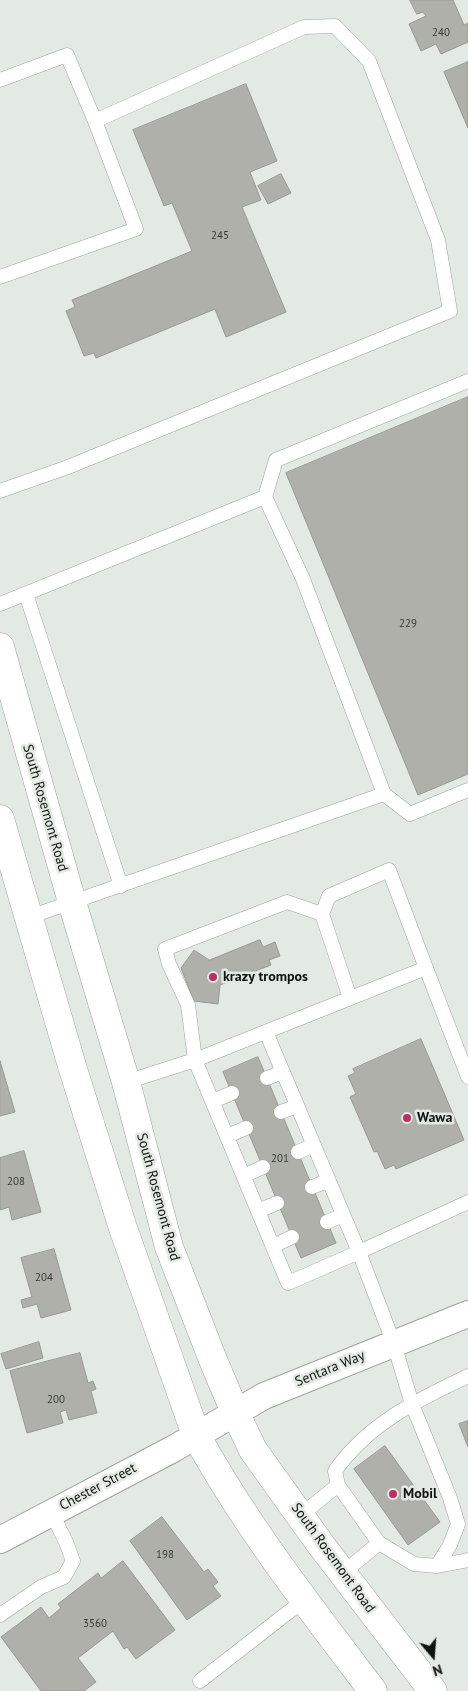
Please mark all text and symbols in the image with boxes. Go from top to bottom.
house number: 240 [432,26,450,40]
house number: 245 [211,229,229,243]
house number: 229 [399,617,417,631]
street label: South Rosemont Road [19,743,71,873]
place label: krazy trompos [223,969,308,985]
marker: krazy trompos [207,971,219,983]
place label: Wawa [417,1110,452,1126]
marker: Wawa [401,1112,413,1124]
street label: South Rosemont Road [133,1131,183,1263]
house number: 201 [271,1152,289,1166]
house number: 208 [7,1175,25,1189]
house number: 204 [35,1271,53,1285]
street label: Sentara Way [293,1347,367,1391]
house number: 200 [47,1393,65,1407]
street label: Chester Street [57,1460,139,1514]
place label: Mobil [403,1486,437,1502]
marker: Mobil [387,1488,399,1500]
street label: South Rosemont Road [288,1500,378,1616]
house number: 198 [156,1548,174,1562]
house number: 3560 [83,1617,107,1631]
north arrow [408,1631,458,1681]
text: N [430,1660,445,1680]

